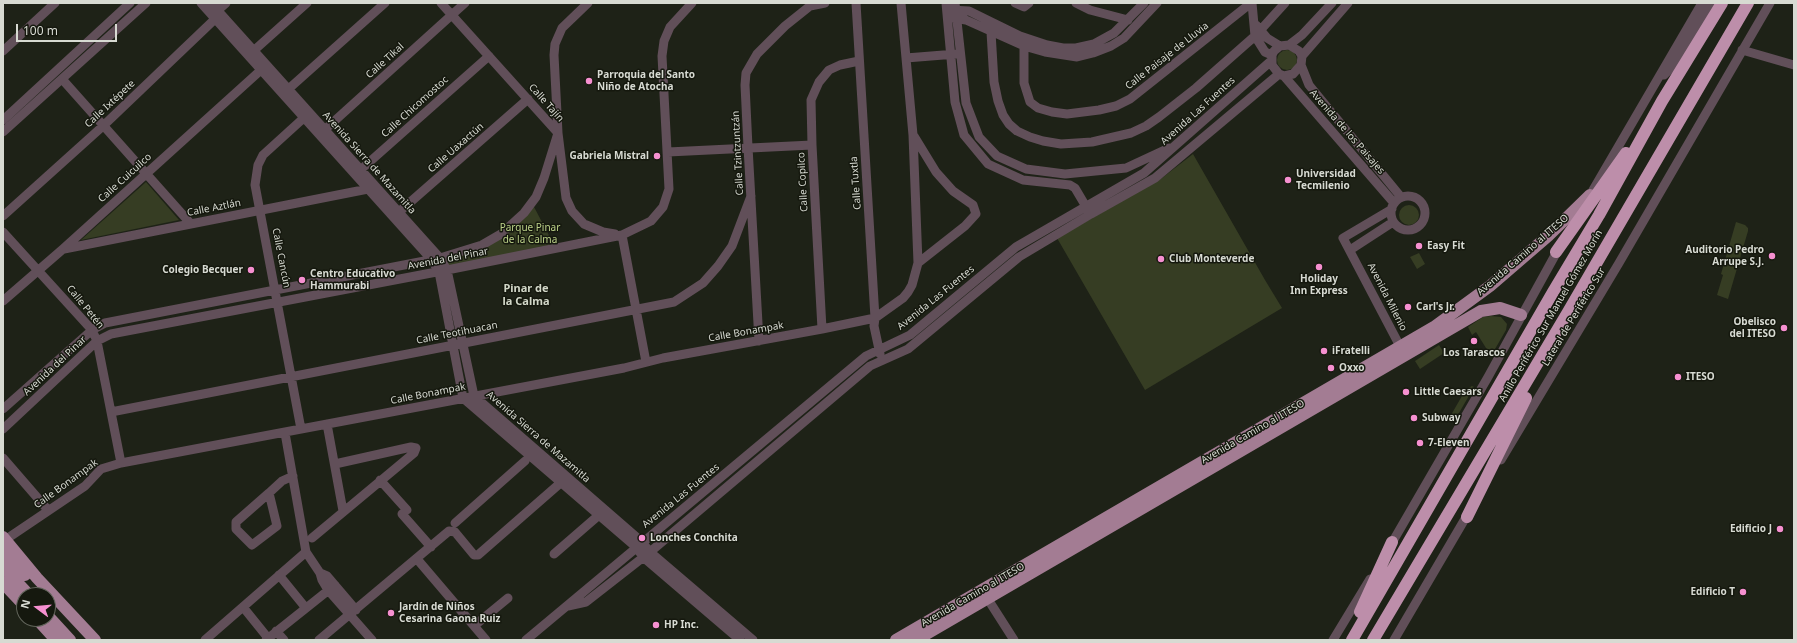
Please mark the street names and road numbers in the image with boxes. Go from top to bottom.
street label: Calle Paisaje de Lluvia [1123,20,1211,92]
street label: Calle Tikal [364,41,406,81]
street label: Calle Chicomostoc [379,74,451,140]
street label: Avenida Las Fuentes [1158,75,1238,147]
street label: Calle Ixtépete [82,78,138,130]
street label: Calle Tajín [526,82,566,124]
street label: Avenida de los Paisajes [1307,87,1387,177]
street label: Avenida Sierra de Mazamitla [320,109,418,217]
street label: Calle Tzintzuntzán [730,110,746,196]
street label: Calle Uaxactún [426,121,486,175]
street label: Calle Cuicuilco [96,151,154,205]
street label: Calle Copilco [795,152,811,212]
street label: Calle Tuxtla [848,156,864,210]
street label: Calle Aztlán [186,197,242,219]
street label: Avenida Camino al ITESO [1475,212,1571,298]
street label: Calle Cancún [269,227,293,289]
street label: Anillo Periférico Sur Manuel Gómez Morín [1497,228,1605,404]
street label: Avenida del Pinar [407,245,489,273]
street label: Avenida Milenio [1365,261,1409,333]
street label: Avenida Las Fuentes [895,263,977,333]
street label: Lateral de Periférico Sur [1540,266,1608,368]
street label: Calle Petén [64,283,106,331]
street label: Calle Teotihuacan [415,319,499,347]
street label: Calle Bonampak [707,319,785,345]
street label: Avenida del Pinar [21,334,89,398]
street label: Calle Bonampak [389,381,467,407]
street label: Avenida Sierra de Mazamitla [484,389,592,485]
street label: Avenida Camino al ITESO [1199,397,1307,467]
street label: Calle Bonampak [32,457,100,511]
street label: Avenida Las Fuentes [640,461,722,531]
street label: Avenida Camino al ITESO [919,560,1027,630]

